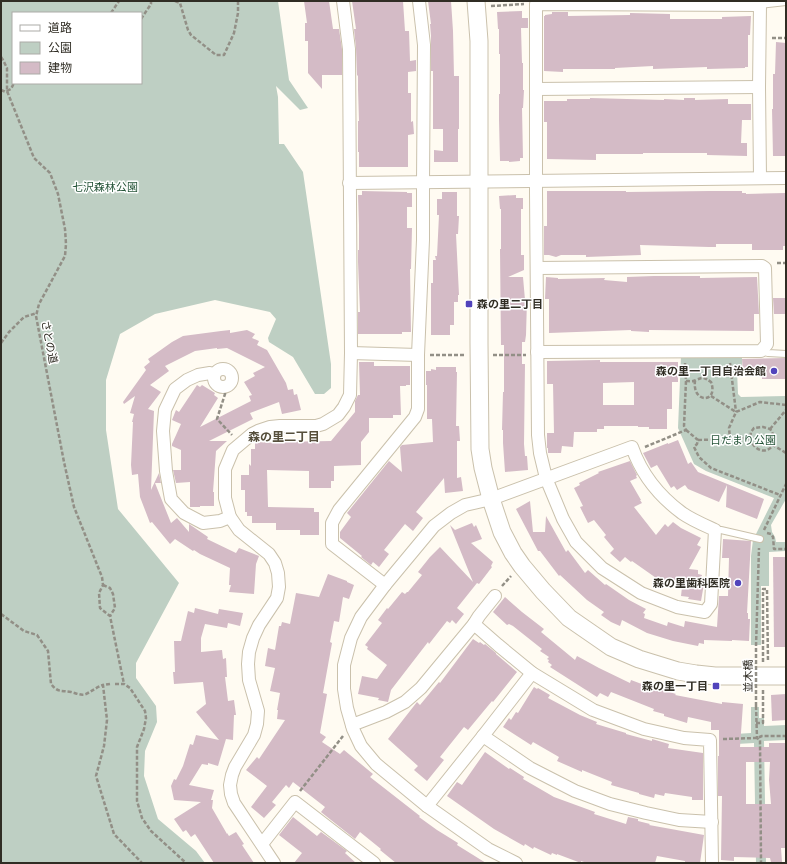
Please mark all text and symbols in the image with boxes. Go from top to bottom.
legend [12,12,142,84]
text: 道路 [48,21,72,35]
text: 公園 [48,41,72,55]
text: 建物 [48,61,72,75]
park label: 七沢森林公園 [72,181,138,194]
place label: 森の里二丁目 [477,298,543,311]
marker: 森の里二丁目 [464,299,474,309]
street label: さとの道 [38,319,60,365]
place label: 森の里一丁目自治会館 [656,365,766,378]
marker: 森の里一丁目自治会館 [769,366,779,376]
district label: 森の里二丁目 [248,430,320,444]
park label: 日だまり公園 [710,434,776,447]
place label: 森の里歯科医院 [653,577,730,590]
marker: 森の里歯科医院 [733,578,743,588]
street label: 並木橋 [742,660,755,693]
place label: 森の里一丁目 [642,680,708,693]
marker: 森の里一丁目 [711,681,721,691]

